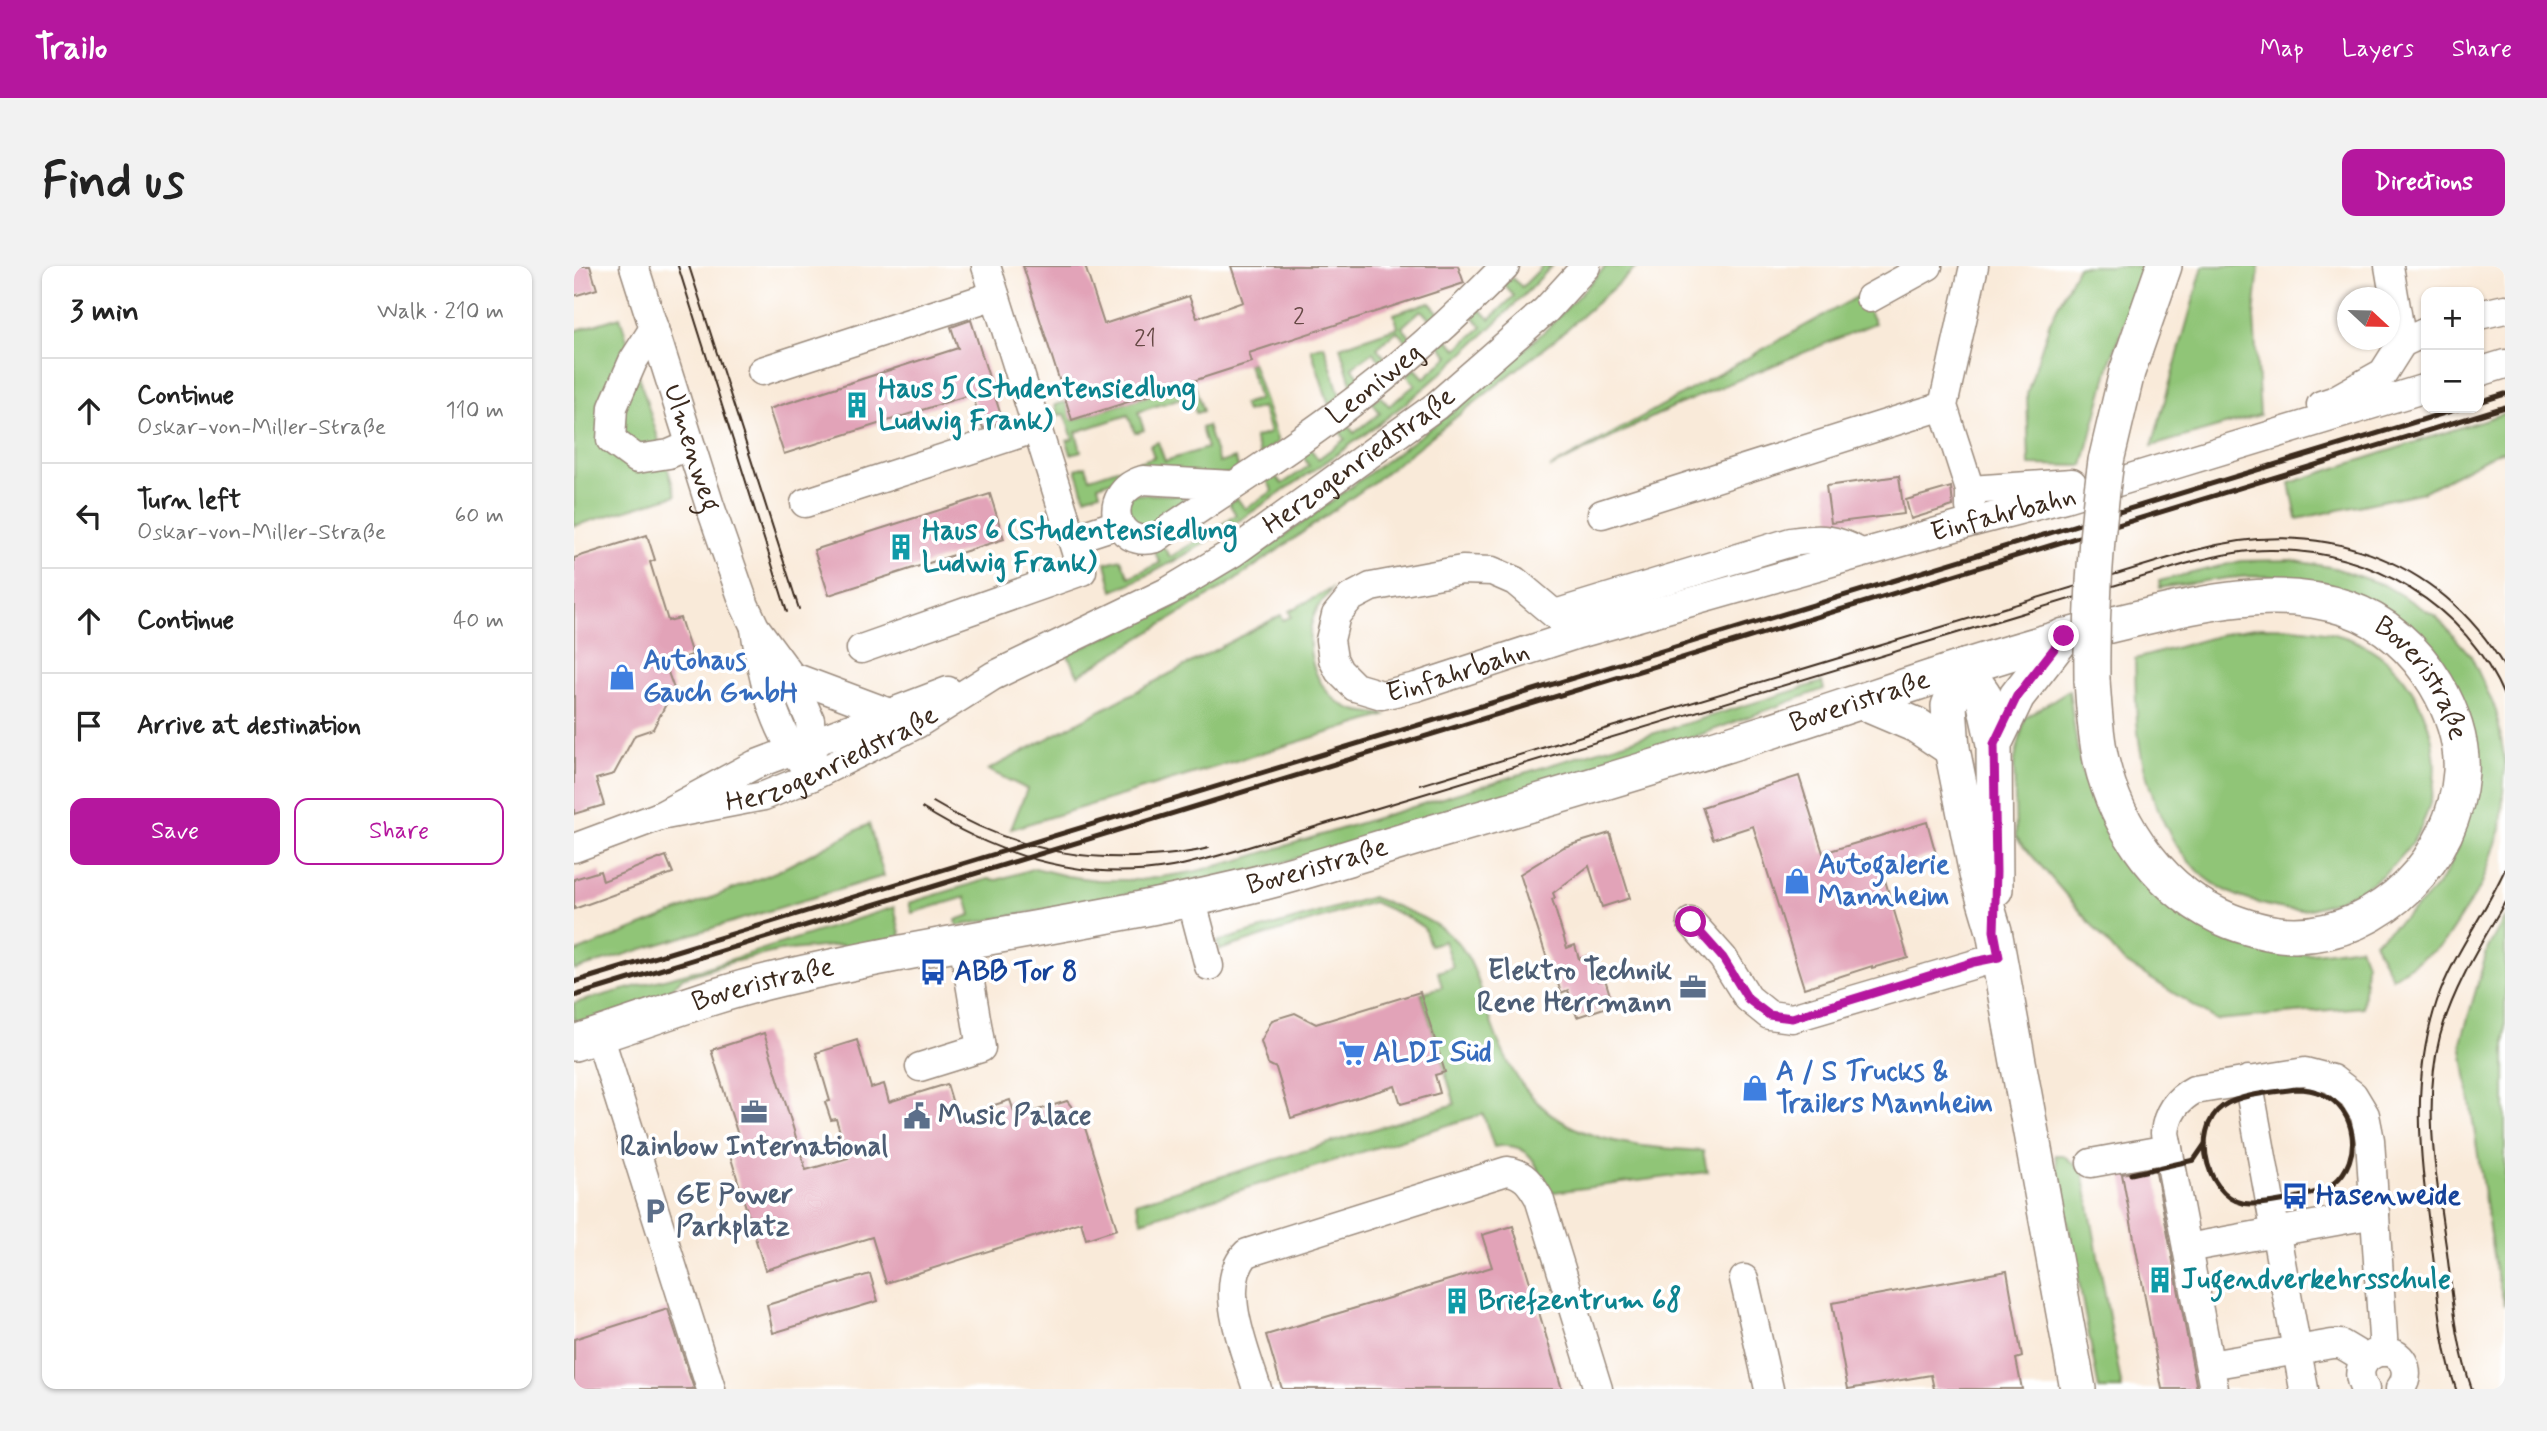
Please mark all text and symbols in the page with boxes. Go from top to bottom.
text: Trailo [35,27,107,71]
text: Map [2260,34,2304,65]
text: Layers [2342,34,2414,65]
text: Share [2452,34,2512,65]
button: Directions [2342,149,2505,216]
text: Find us [42,150,185,215]
north arrow [2337,287,2400,350]
map controls [2421,287,2484,413]
button: + [2421,287,2484,350]
text: 3 min [70,292,139,331]
text: Walk · 210 m [377,297,504,327]
house number: 2 [1293,302,1305,333]
house number: 21 [1134,324,1156,355]
street label: Leoniweg [1319,335,1431,434]
button: − [2421,350,2484,413]
place label: Haus 5 (Studentensiedlung Ludwig Frank) [878,371,1196,441]
text: Continue [137,379,234,413]
street label: Herzogenriedstraße [1256,379,1463,544]
street label: Ulmenweg [654,380,729,518]
building icon: Haus 5 (Studentensiedlung Ludwig Frank) [842,390,872,420]
icon: ahead [70,392,108,430]
text: 110 m [445,396,504,426]
text: Oskar-von-Miller-Straße [137,413,386,443]
street label: Einfahrbahn [1927,477,2080,551]
text: Turn left [137,484,241,518]
icon: left [70,497,108,535]
text: 60 m [455,501,504,531]
place label: Haus 6 (Studentensiedlung Ludwig Frank) [922,513,1237,583]
text: Oskar-von-Miller-Straße [137,518,386,548]
building icon: Haus 6 (Studentensiedlung Ludwig Frank) [886,532,916,562]
icon: ahead [70,602,108,640]
text: Continue [137,604,234,638]
text: 40 m [453,606,504,636]
street label: Boveristraße [2367,607,2476,744]
route end [2048,620,2079,651]
street label: Einfahrbahn [1383,633,1534,712]
place label: Autohaus Gauch GmbH [643,643,798,712]
street label: Boveristraße [1785,661,1935,742]
shop icon: Autohaus Gauch GmbH [607,662,637,692]
street label: Herzogenriedstraße [723,697,945,821]
icon: arrive [70,707,108,745]
text: Arrive at destination [137,709,361,743]
button: Save [70,798,280,865]
button: Share [294,798,504,865]
street label: Boveristraße [1243,828,1392,904]
place label: Autogalerie Mannheim [1818,847,1950,916]
shop icon: Autogalerie Mannheim [1782,866,1812,896]
route start [1675,906,1706,937]
street label: Boveristraße [687,949,837,1021]
place label: Elektro Technik Rene Herrmann [1477,953,1672,1022]
place label: ABB Tor 8 [954,954,1077,991]
bus stop icon: ABB Tor 8 [918,957,948,987]
office icon: Elektro Technik Rene Herrmann [1678,972,1708,1002]
place label: ALDI Süd [1373,1035,1492,1072]
supermarket icon: ALDI Süd [1337,1038,1367,1068]
place label: A / S Trucks & Trailers Mannheim [1776,1054,1993,1123]
shop icon: A / S Trucks & Trailers Mannheim [1740,1073,1770,1103]
office icon: Rainbow International [739,1097,769,1127]
place label: Music Palace [938,1098,1092,1135]
public building icon: Music Palace [902,1101,932,1131]
place label: Rainbow International [620,1129,888,1166]
place label: GE Power Parkplatz [676,1177,793,1246]
place label: Hasenweide [2316,1178,2461,1215]
bus stop icon: Hasenweide [2280,1181,2310,1211]
parking icon: GE Power Parkplatz [640,1196,670,1226]
place label: Jugendverkehrsschule [2181,1262,2451,1302]
building icon: Jugendverkehrsschule [2145,1265,2175,1295]
place label: Briefzentrum 68 [1478,1283,1681,1320]
building icon: Briefzentrum 68 [1442,1286,1472,1316]

